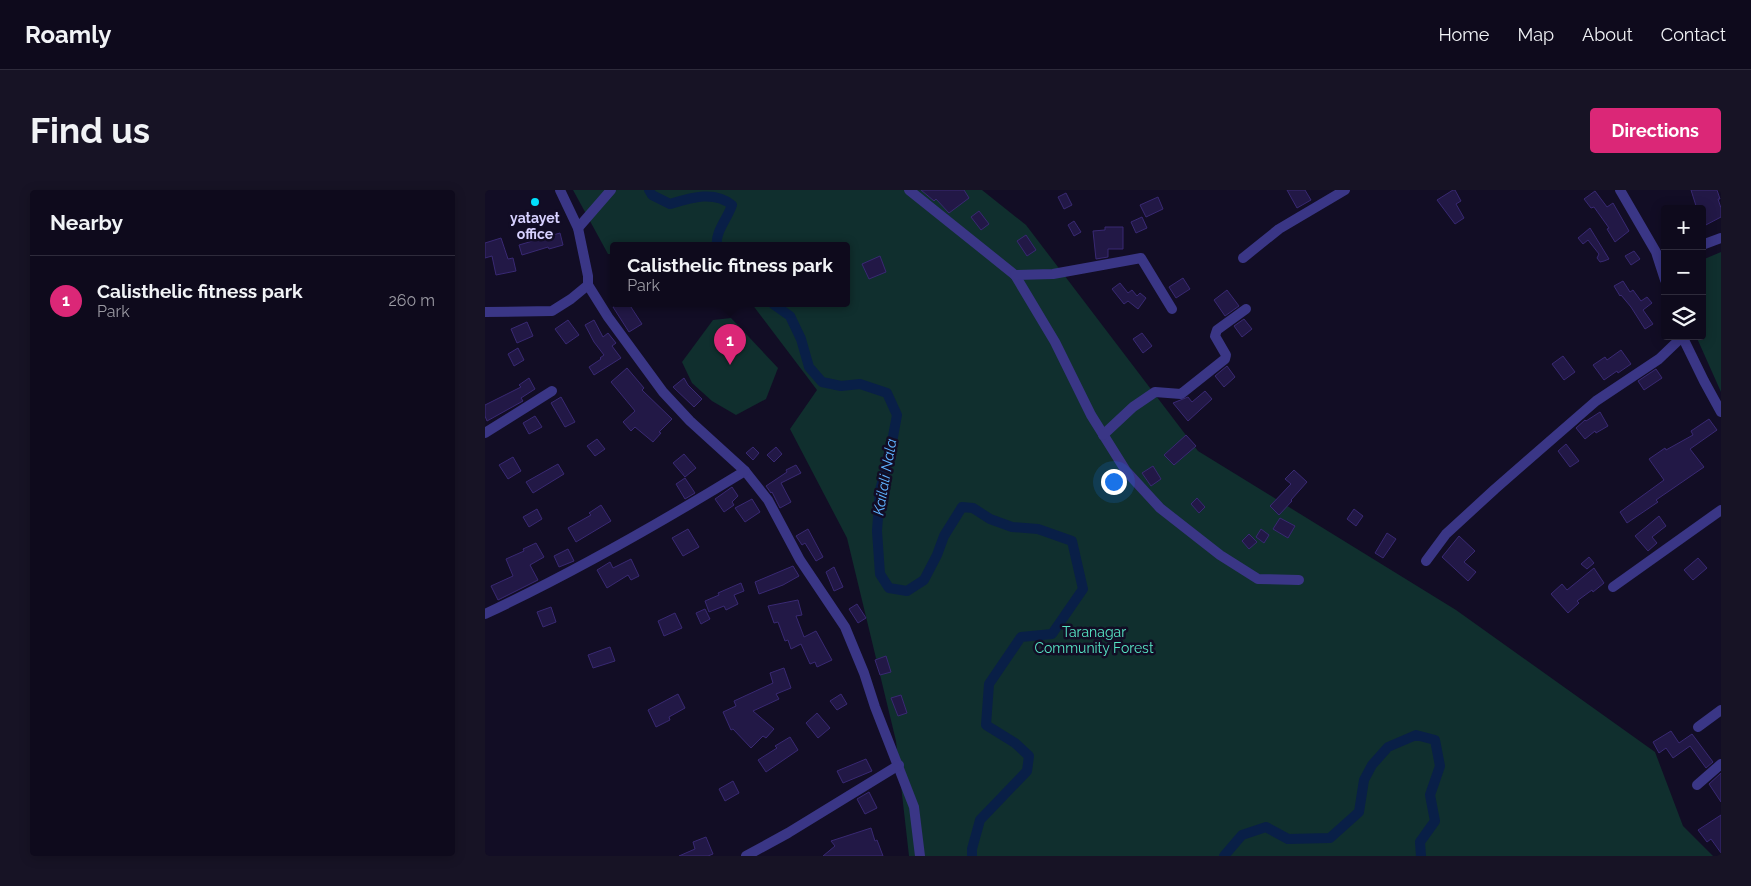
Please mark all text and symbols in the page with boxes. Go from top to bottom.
text: Roamly [25,20,111,49]
text: Home [1438,24,1489,45]
text: Map [1517,24,1554,45]
text: About [1582,24,1633,45]
text: Contact [1661,24,1726,45]
button: Directions [1590,108,1721,153]
text: Find us [30,110,150,151]
marker: yatayet office [529,196,541,208]
map controls [1661,205,1706,340]
button: + [1661,205,1706,250]
text: Nearby [50,210,123,235]
place label: yatayet office [510,210,560,242]
popup [610,242,850,307]
button: − [1661,250,1706,295]
text: Calisthelic fitness park [627,254,833,276]
text: Park [627,276,660,295]
text: Calisthelic fitness park [97,280,303,302]
text: 1 [62,291,70,310]
text: 260 m [388,291,435,310]
button: layers [1661,295,1706,340]
text: Park [97,302,130,321]
pin: 1 [714,324,746,365]
water label: Kailali Nala [869,437,901,517]
your location [1101,469,1127,495]
park label: Taranagar Community Forest [1034,624,1154,656]

